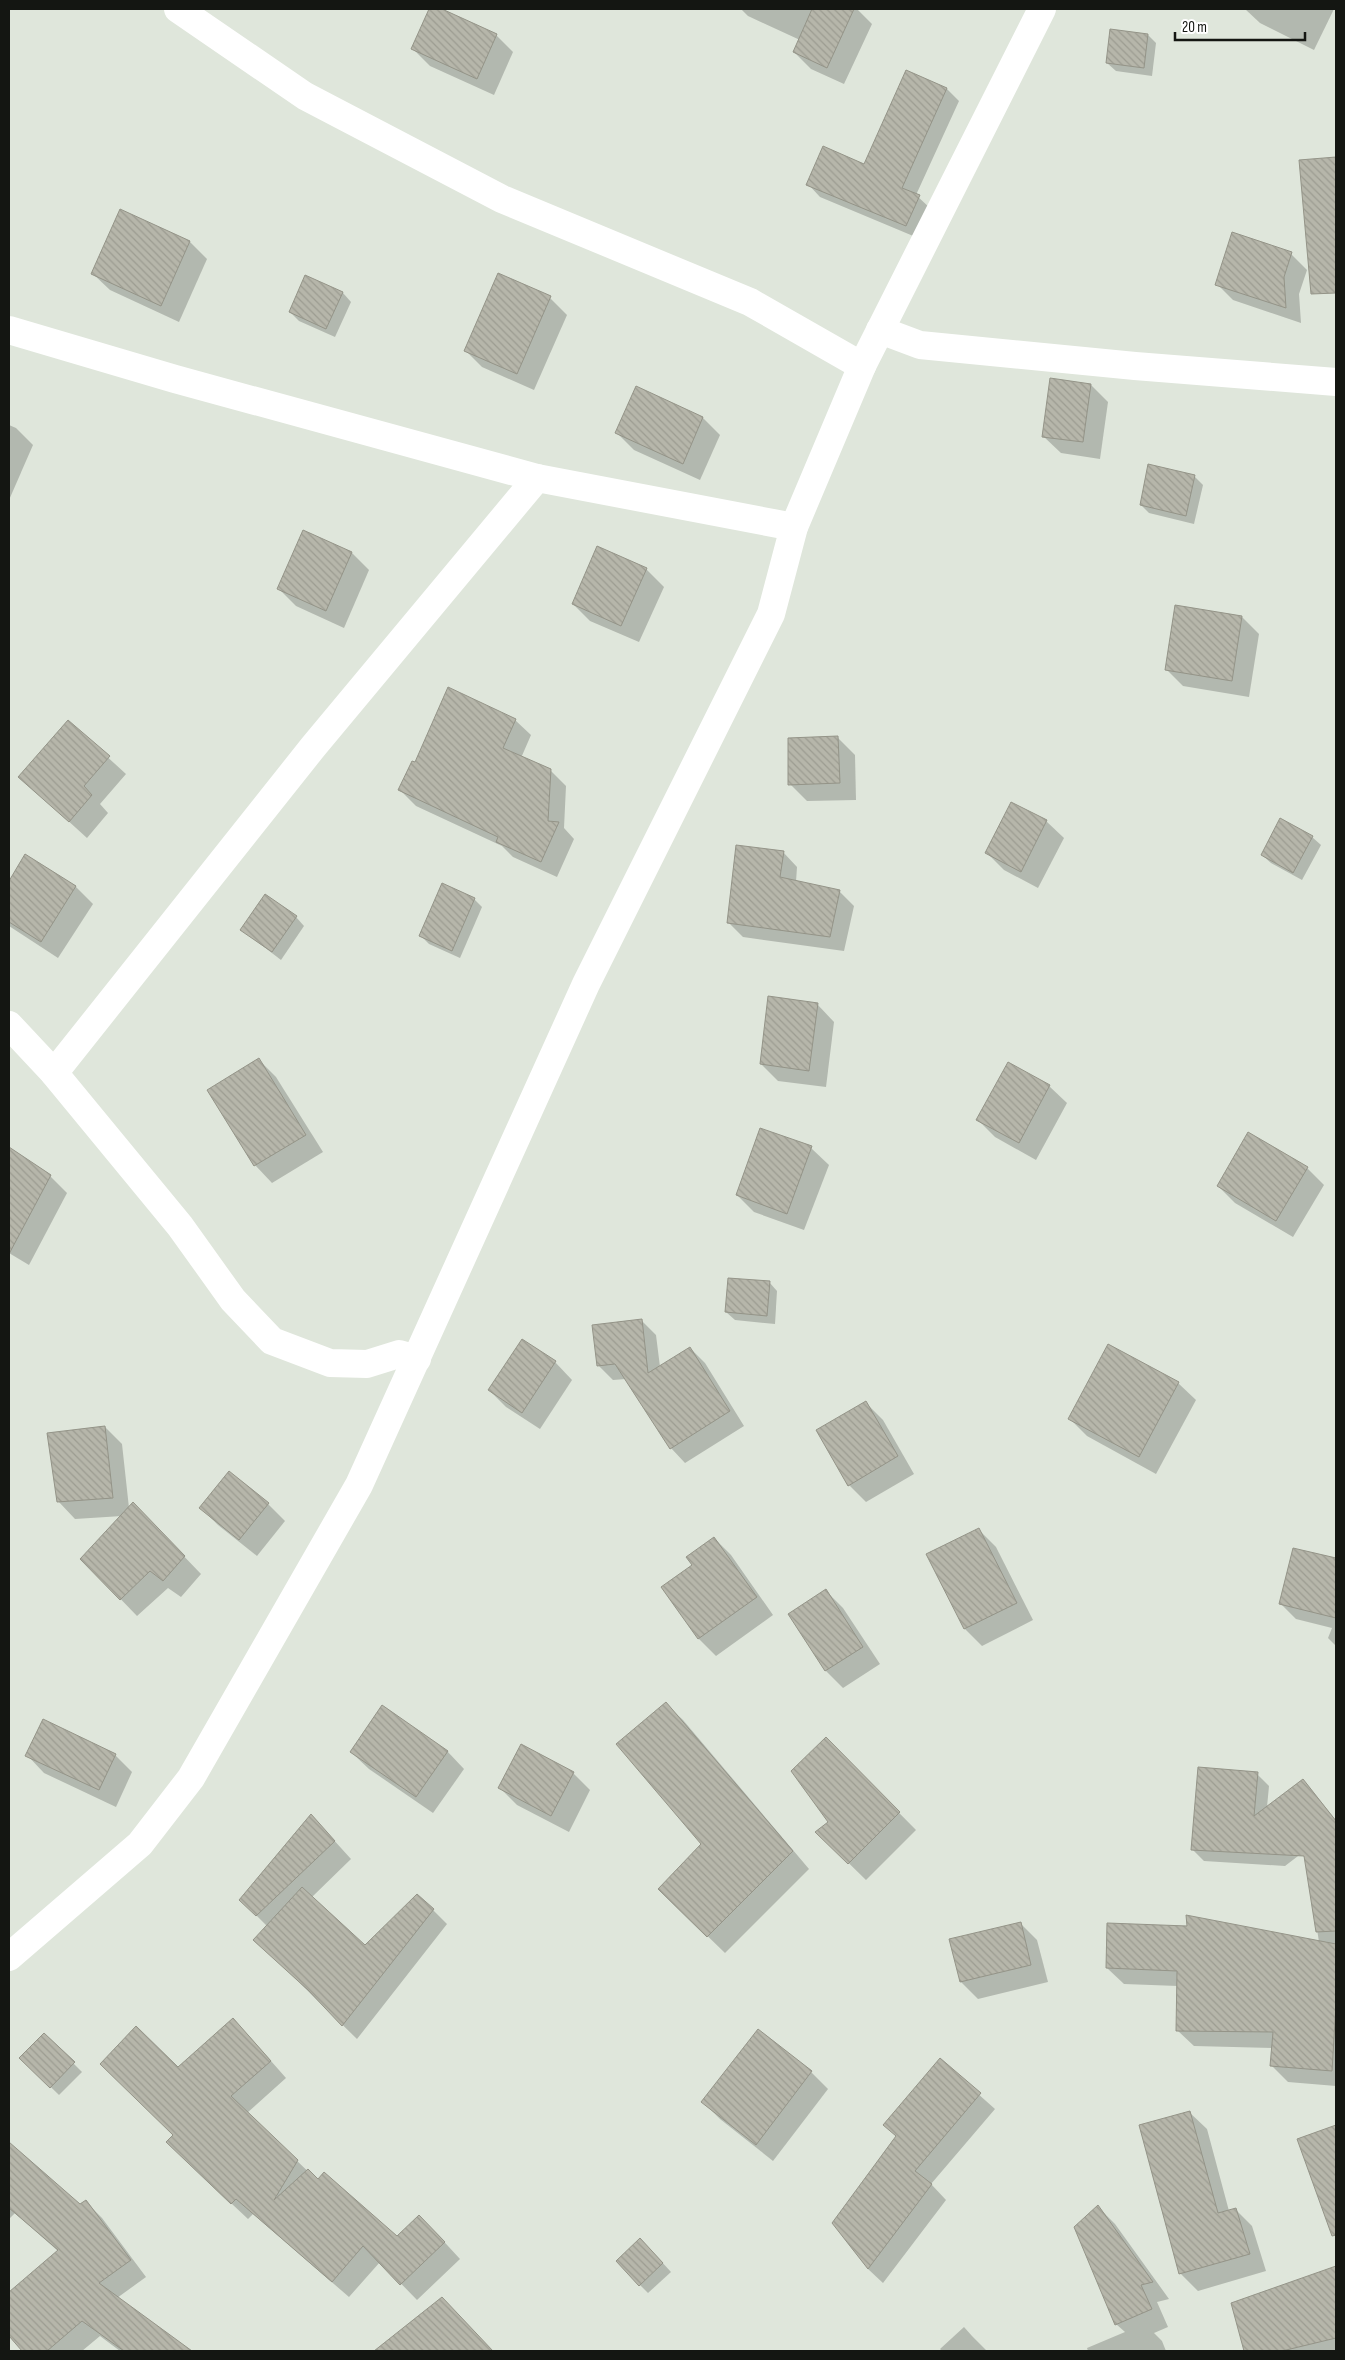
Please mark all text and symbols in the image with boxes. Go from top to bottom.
scale bar [1175,10,1305,42]
text: 20 m [1182,18,1207,37]

